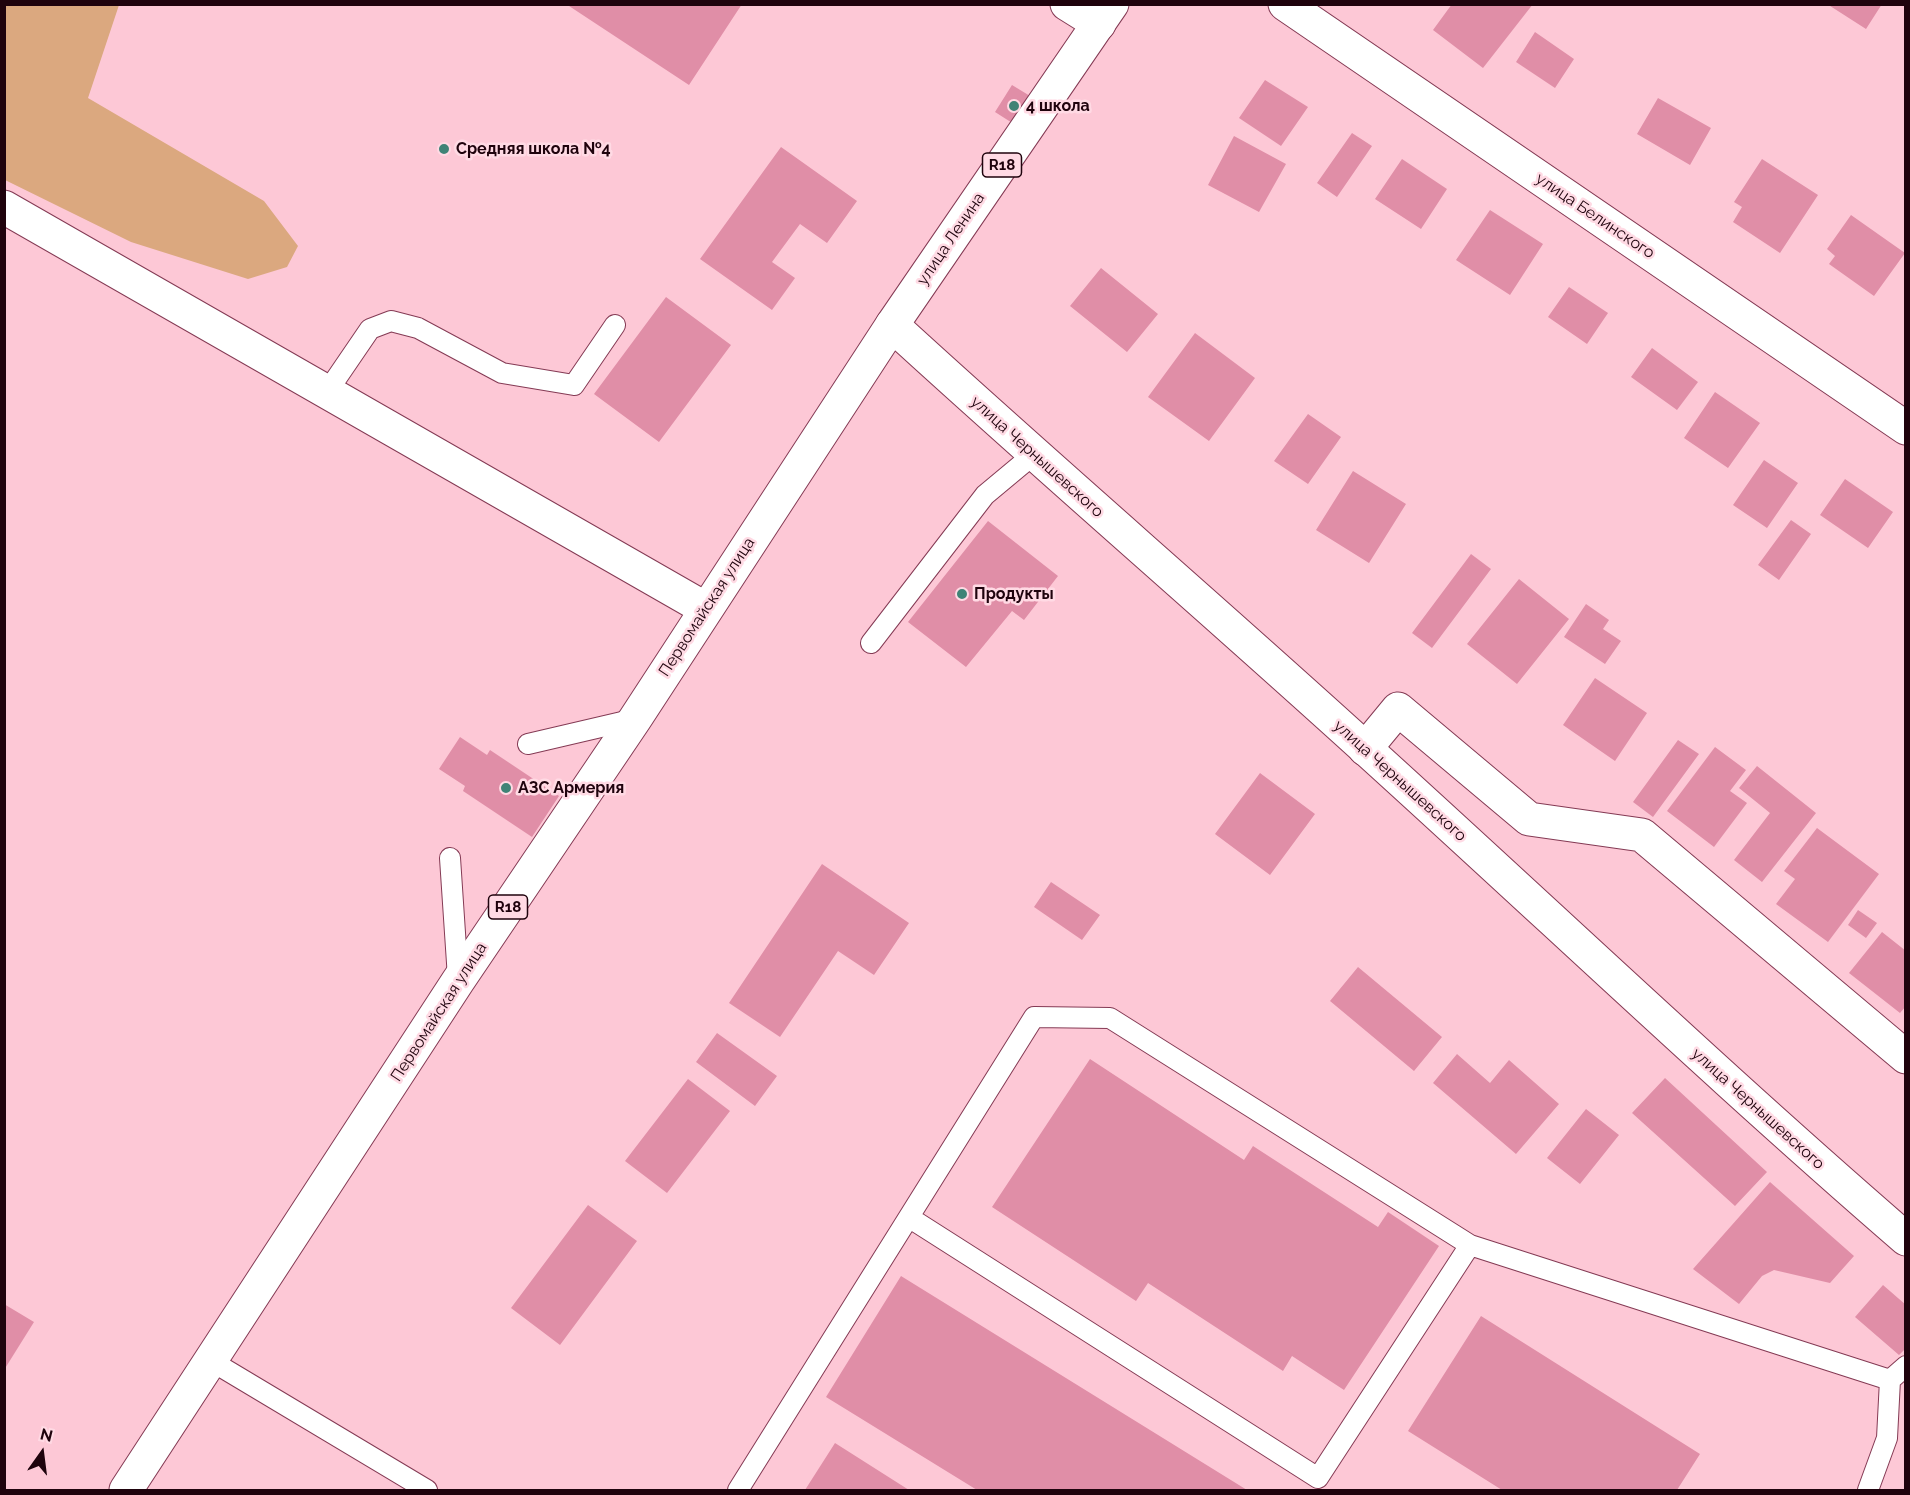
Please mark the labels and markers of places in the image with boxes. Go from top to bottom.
place label: 4 школа [1026,96,1090,116]
marker: 4 школа [1007,99,1021,113]
place label: Средняя школа №4 [456,139,611,159]
marker: Средняя школа №4 [437,142,451,156]
place label: Продукты [974,584,1054,604]
marker: Продукты [955,587,969,601]
place label: АЗС Армерия [518,778,624,798]
marker: АЗС Армерия [499,781,513,795]

